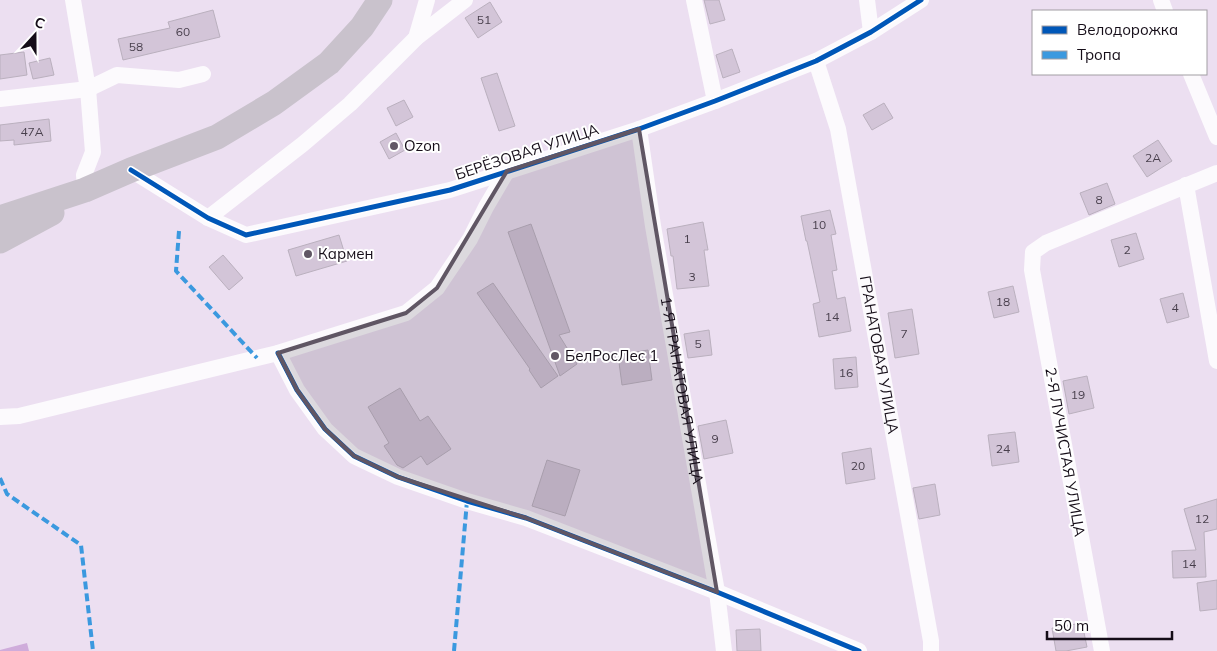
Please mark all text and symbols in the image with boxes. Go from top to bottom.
north arrow [10,10,60,60]
legend [1032,10,1207,75]
house number: 51 [477,12,491,27]
text: С [32,13,47,33]
text: Велодорожка [1077,20,1178,39]
house number: 60 [176,24,190,39]
house number: 58 [129,39,143,54]
text: Тропа [1077,45,1121,64]
street label: БЕРЁЗОВАЯ УЛИЦА [453,119,601,184]
house number: 47А [20,124,44,139]
place label: Ozon [404,136,441,155]
marker: Ozon [388,140,400,152]
house number: 2А [1145,150,1161,165]
house number: 8 [1095,192,1103,207]
house number: 10 [812,217,826,232]
house number: 1 [683,231,691,246]
house number: 2 [1123,242,1131,257]
place label: Кармен [318,244,374,263]
marker: Кармен [302,248,314,260]
house number: 3 [688,269,696,284]
street label: ГРАНАТОВАЯ УЛИЦА [856,274,903,435]
house number: 18 [996,294,1010,309]
street label: 1-Я ГРАНАТОВАЯ УЛИЦА [657,295,708,486]
house number: 4 [1171,300,1179,315]
house number: 14 [825,309,839,324]
house number: 7 [900,326,908,341]
house number: 5 [694,336,702,351]
place label: БелРосЛес 1 [565,346,658,365]
marker: БелРосЛес 1 [549,350,561,362]
house number: 16 [839,365,853,380]
street label: 2-Я ЛУЧИСТАЯ УЛИЦА [1041,366,1090,538]
house number: 19 [1071,387,1085,402]
house number: 9 [711,431,719,446]
house number: 24 [996,441,1010,456]
house number: 20 [851,458,865,473]
house number: 12 [1195,511,1209,526]
house number: 14 [1182,556,1196,571]
scale bar [1047,608,1172,640]
text: 50 m [1054,616,1089,635]

